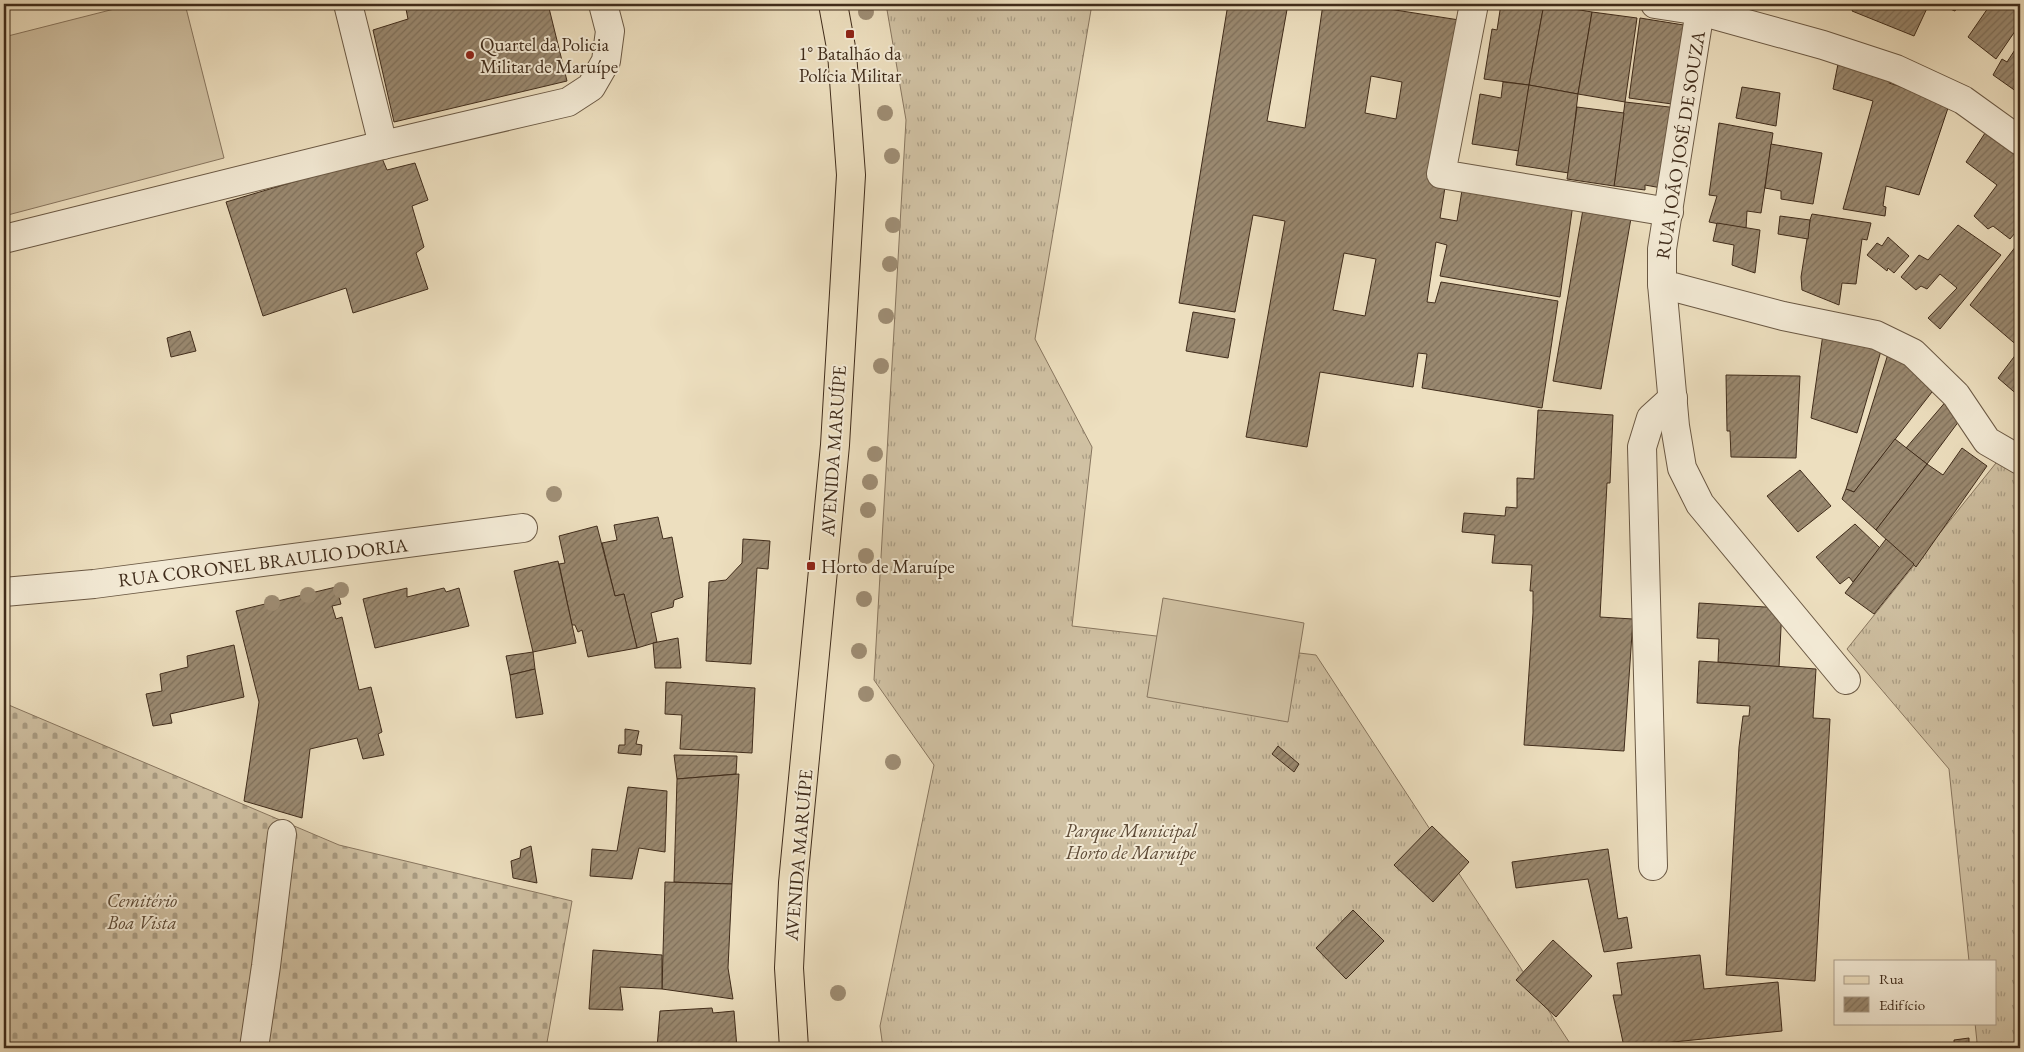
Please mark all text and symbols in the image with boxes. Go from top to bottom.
marker: 1° Batalhão da Polícia Militar [844,28,856,40]
street label: RUA JOÃO JOSÉ DE SOUZA [1650,28,1711,261]
place label: Quartel da Policia Militar de Maruípe [480,32,618,79]
place label: 1° Batalhão da Polícia Militar [798,41,902,88]
marker: Quartel da Policia Militar de Maruípe [464,49,476,61]
street label: AVENIDA MARUÍPE [815,364,852,539]
street label: RUA CORONEL BRAULIO DORIA [117,532,410,593]
place label: Horto de Maruípe [821,554,955,579]
marker: Horto de Maruípe [805,560,817,572]
street label: AVENIDA MARUÍPE [778,768,818,943]
park label: Parque Municipal Horto de Maruípe [1065,818,1198,865]
park label: Cemitério Boa Vista [106,888,177,935]
legend [1834,960,1996,1024]
text: Rua [1879,969,1904,988]
text: Edifício [1879,995,1925,1014]

